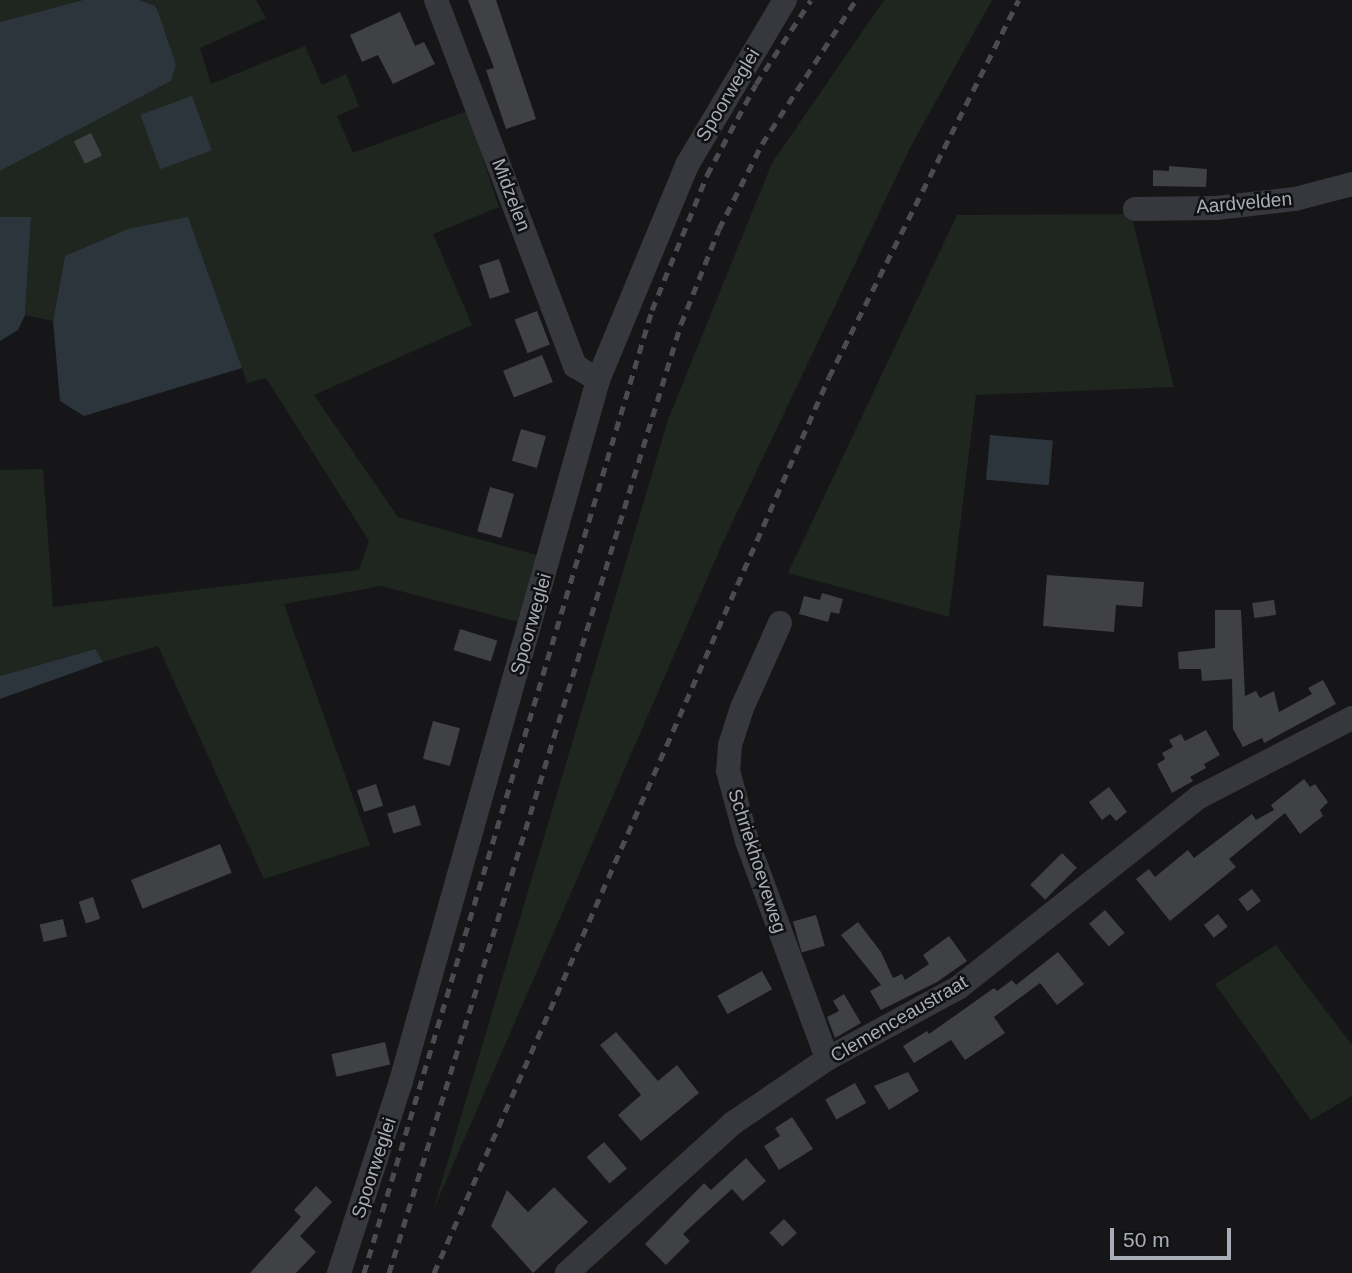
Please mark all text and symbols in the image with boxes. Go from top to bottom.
street label: Spoorweglei [691,44,765,146]
street label: Midzelen [487,155,535,235]
street label: Aardvelden [1195,187,1293,219]
street label: Spoorweglei [506,571,556,677]
street label: Schriekhoeveweg [723,786,791,936]
street label: Clemenceaustraat [827,971,971,1067]
street label: Spoorweglei [347,1115,401,1221]
scale bar [1114,1214,1235,1258]
text: 50 m [1123,1228,1170,1251]

